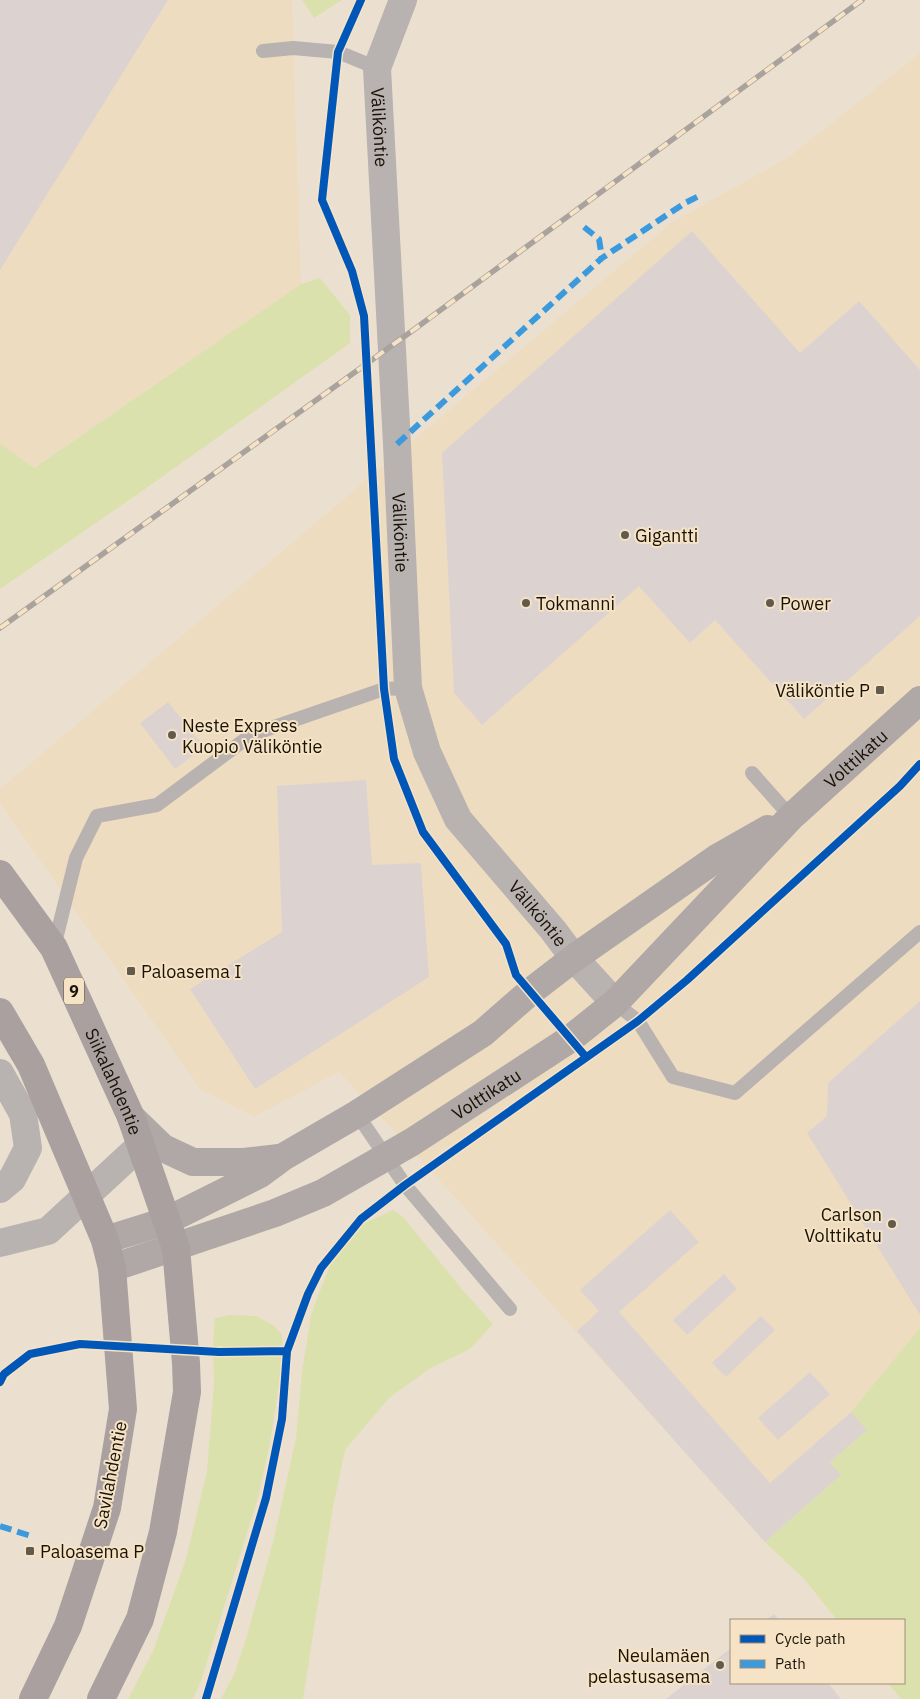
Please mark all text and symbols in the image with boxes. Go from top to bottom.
street label: Väliköntie [367,87,394,168]
street label: Väliköntie [388,492,414,573]
place label: Gigantti [635,524,698,547]
marker: Gigantti [619,529,631,541]
place label: Tokmanni [536,592,615,615]
place label: Power [780,592,831,615]
marker: Tokmanni [520,597,532,609]
marker: Power [764,597,776,609]
place label: Väliköntie P [775,679,870,702]
marker: Väliköntie P [874,684,886,696]
place label: Neste Express Kuopio Väliköntie [182,714,323,758]
street label: Volttikatu [819,724,892,793]
marker: Neste Express Kuopio Väliköntie [166,729,178,741]
street label: Väliköntie [504,875,573,951]
place label: Paloasema I [141,960,241,983]
marker: Paloasema I [125,965,137,977]
road number: 9 [64,978,84,1004]
street label: Siikalahdentie [80,1024,148,1138]
street label: Volttikatu [447,1063,525,1125]
place label: Carlson Volttikatu [804,1203,882,1247]
marker: Carlson Volttikatu [886,1218,898,1230]
street label: Savilahdentie [88,1419,132,1531]
place label: Paloasema P [40,1540,144,1563]
marker: Paloasema P [24,1545,36,1557]
legend [730,1619,905,1684]
text: Cycle path [775,1629,846,1648]
place label: Neulamäen pelastusasema [588,1644,710,1688]
text: Path [775,1654,806,1673]
marker: Neulamäen pelastusasema [714,1659,726,1671]

